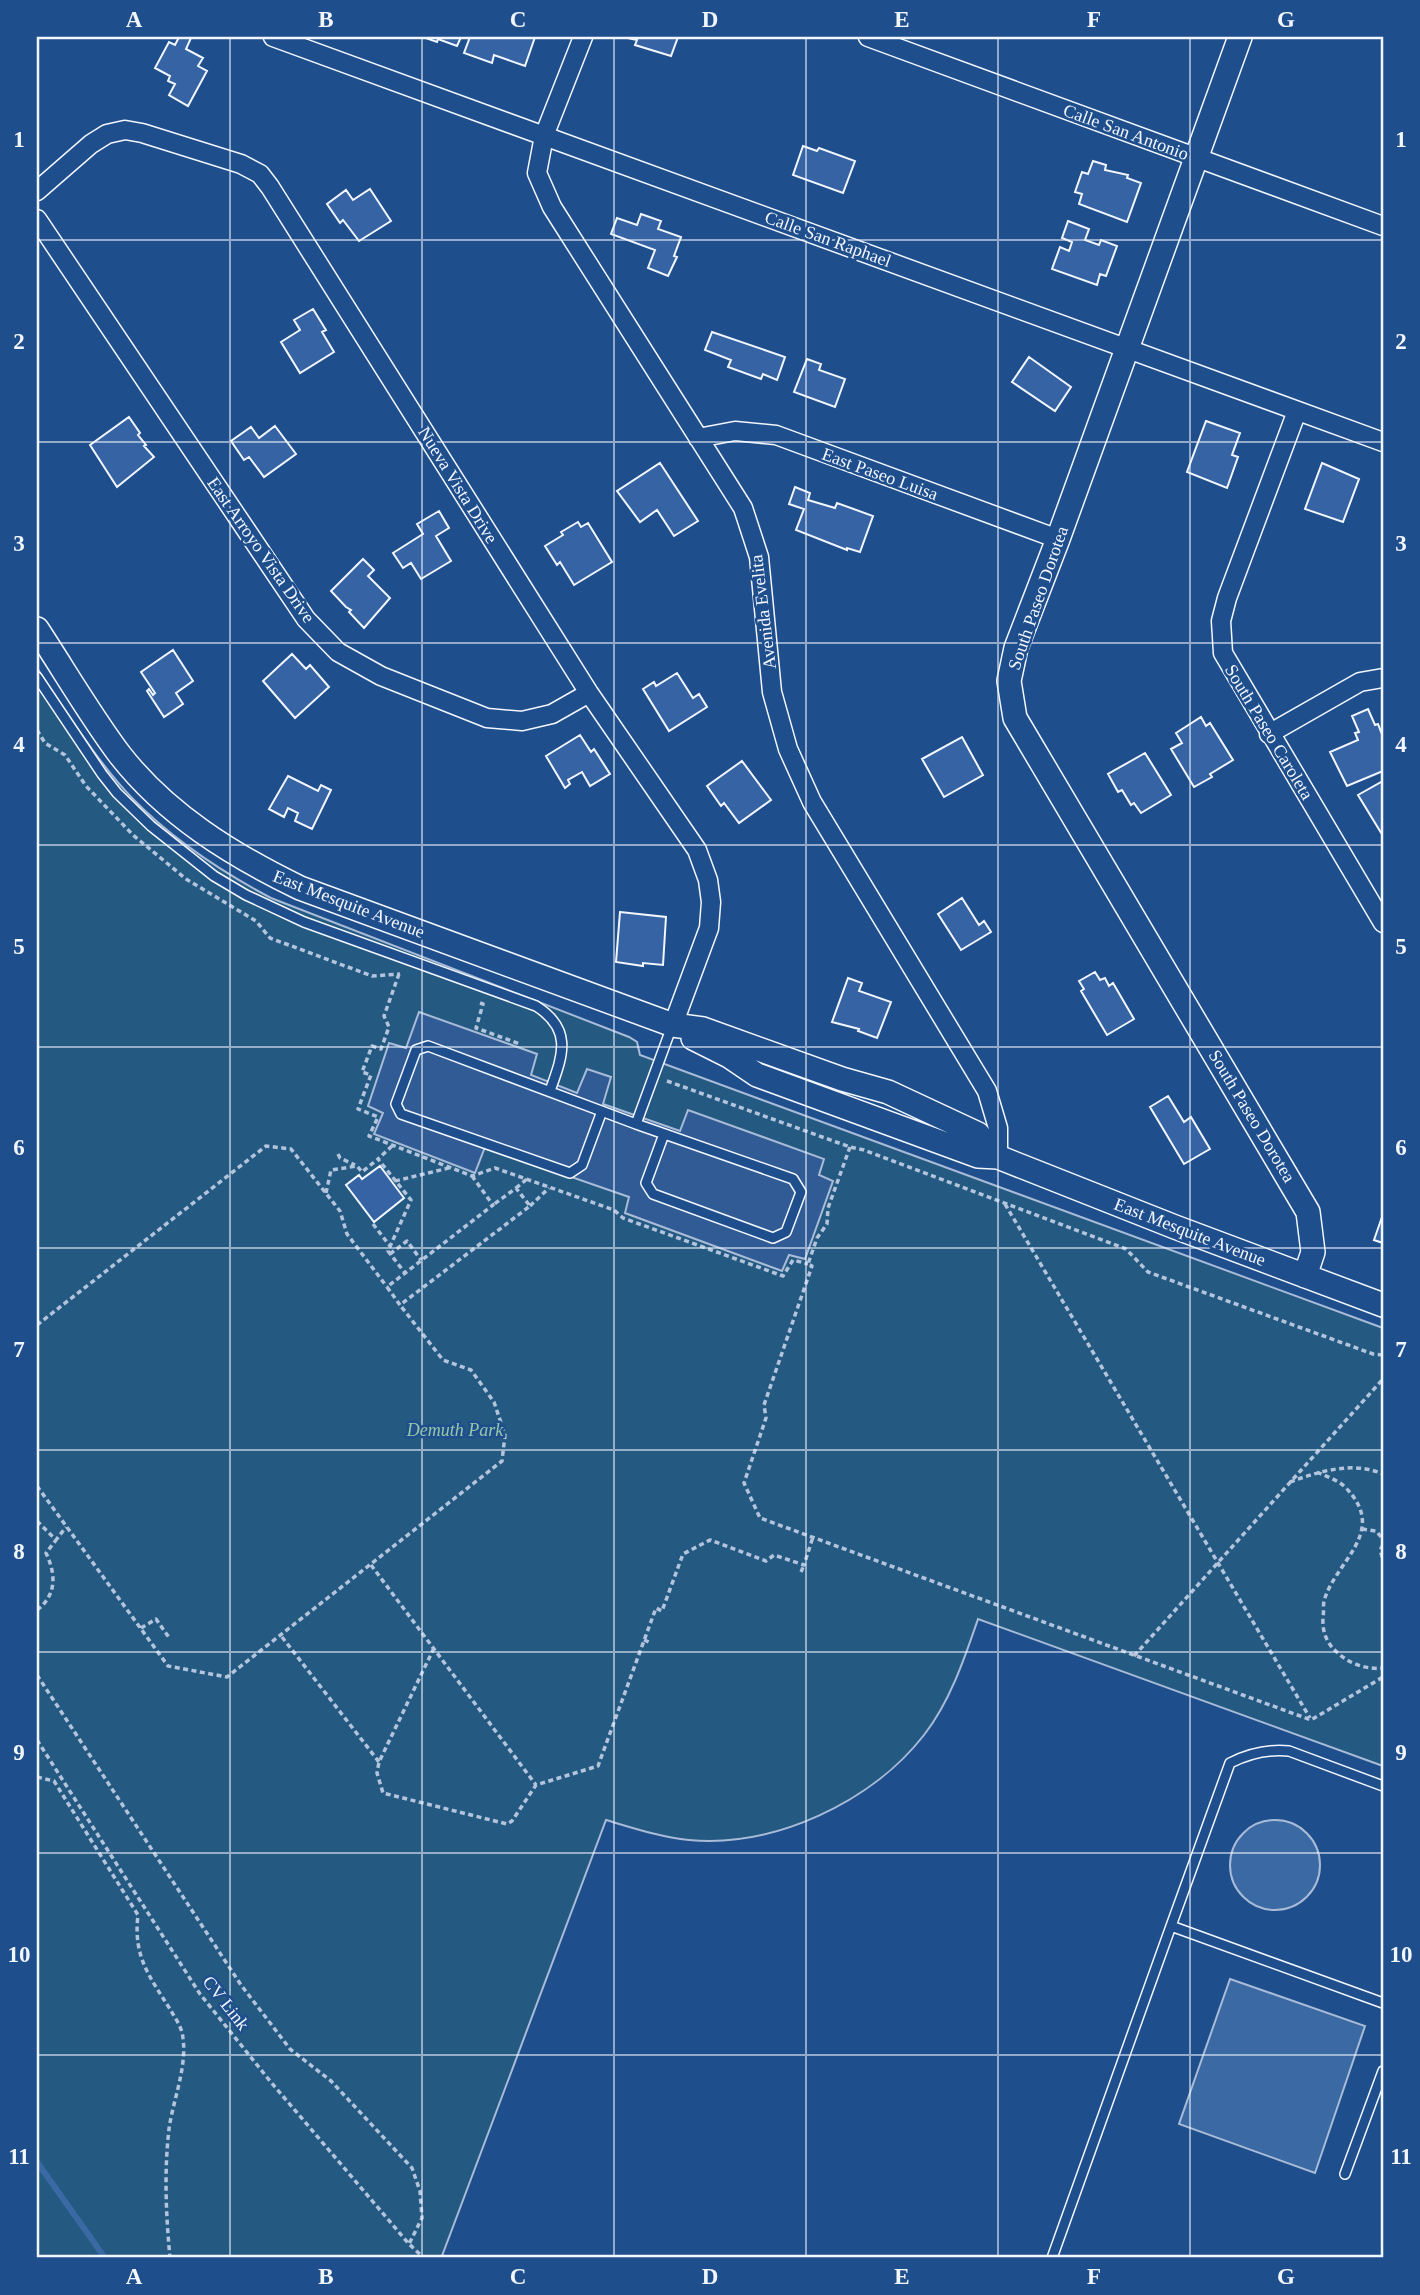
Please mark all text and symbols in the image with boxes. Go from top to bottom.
text: A [126,7,143,32]
text: B [318,7,334,32]
text: C [510,7,526,32]
text: D [702,7,718,32]
text: E [894,7,910,32]
text: F [1087,7,1101,32]
text: G [1277,7,1295,32]
street label: Calle San Antonio [1061,100,1191,164]
text: 1 [13,127,25,152]
text: 1 [1395,127,1407,152]
street label: Calle San Raphael [762,207,894,271]
text: 2 [13,329,25,354]
text: 2 [1395,329,1407,354]
street label: Nueva Vista Drive [414,423,502,547]
street label: East Paseo Luisa [819,444,941,504]
street label: East Arroyo Vista Drive [203,473,319,627]
street label: South Paseo Dorotea [1004,523,1072,673]
text: 3 [13,531,25,556]
text: 3 [1395,531,1407,556]
street label: Avenida Evelita [746,554,780,670]
street label: South Paseo Caroleta [1221,661,1317,803]
text: 4 [13,732,25,757]
text: 4 [1395,732,1407,757]
street label: East Mesquite Avenue [270,866,428,942]
text: 5 [13,934,25,959]
text: 5 [1395,934,1407,959]
street label: South Paseo Dorotea [1205,1046,1299,1186]
text: 6 [13,1135,25,1160]
text: 6 [1395,1135,1407,1160]
street label: East Mesquite Avenue [1111,1194,1269,1270]
text: 7 [13,1337,25,1362]
text: 7 [1395,1337,1407,1362]
park label: Demuth Park [406,1420,504,1440]
text: 8 [13,1539,25,1564]
text: 8 [1395,1539,1407,1564]
text: 9 [13,1740,25,1765]
text: 9 [1395,1740,1407,1765]
text: 10 [8,1942,31,1967]
text: 10 [1390,1942,1413,1967]
street label: CV Link [199,1972,253,2034]
text: 11 [8,2144,30,2169]
text: 11 [1390,2144,1412,2169]
text: A [126,2264,143,2289]
text: B [318,2264,334,2289]
text: C [510,2264,526,2289]
text: D [702,2264,718,2289]
text: E [894,2264,910,2289]
text: F [1087,2264,1101,2289]
text: G [1277,2264,1295,2289]

